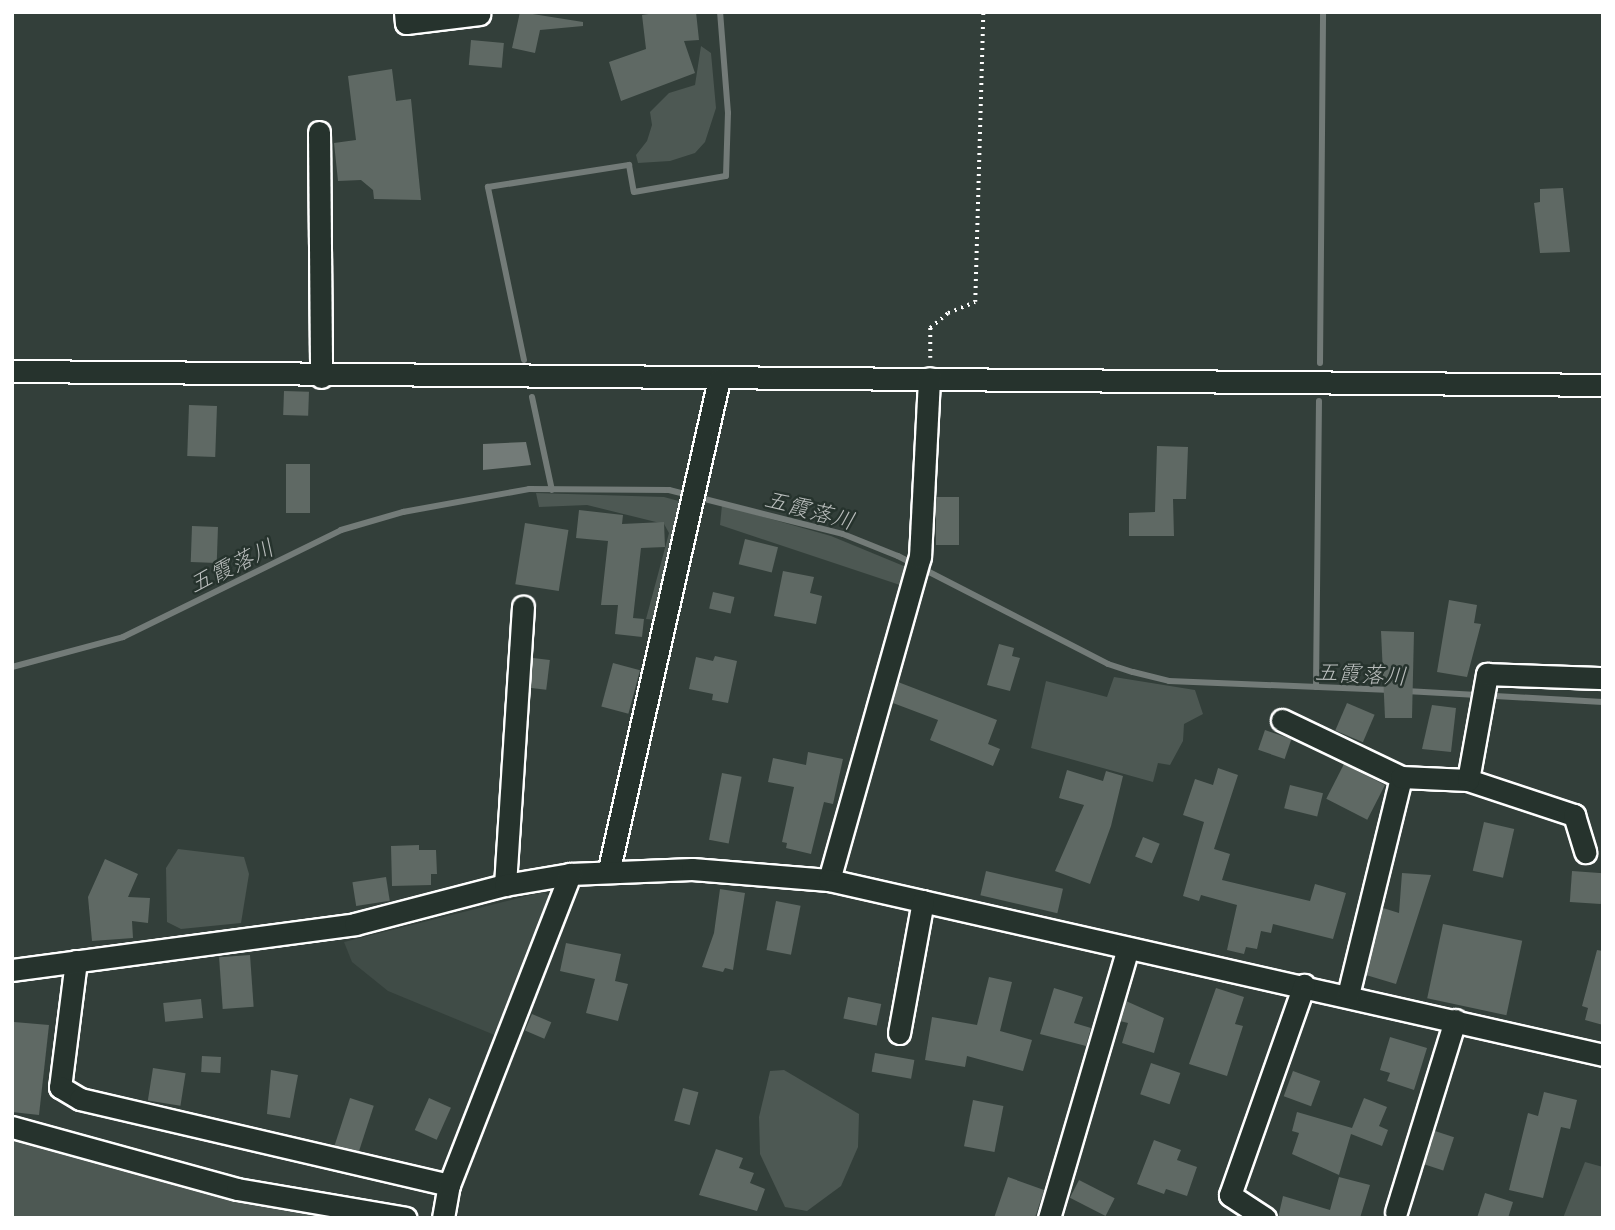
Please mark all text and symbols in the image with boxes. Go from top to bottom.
water label: 五霞落川 [762,484,858,534]
water label: 五霞落川 [184,532,278,598]
water label: 五霞落川 [1314,657,1408,689]

